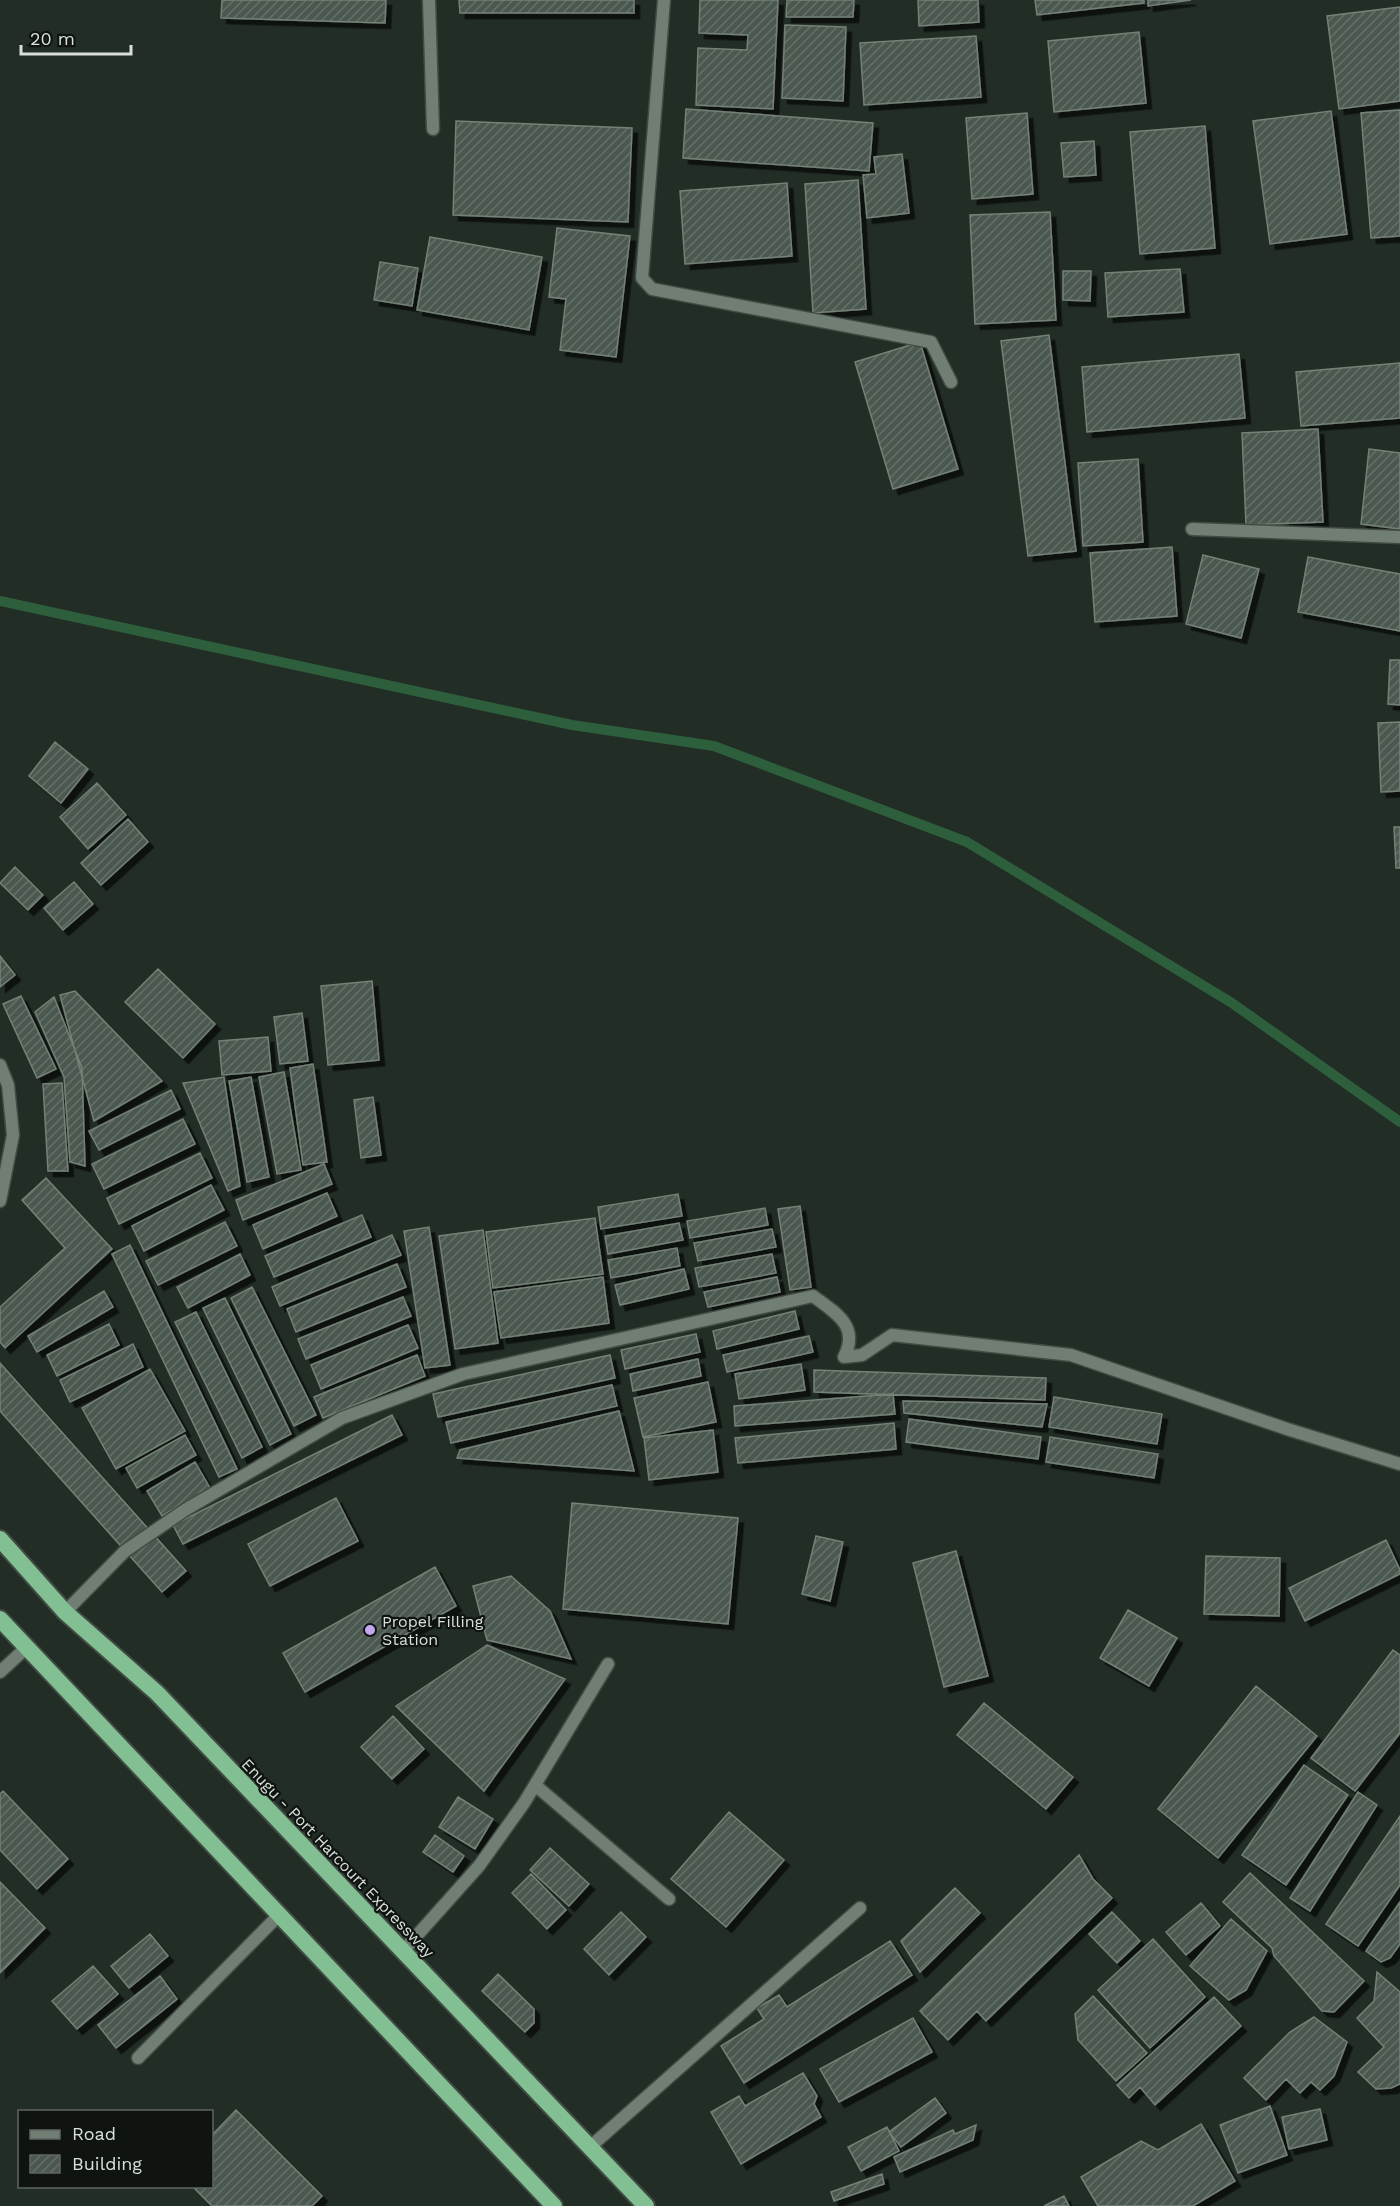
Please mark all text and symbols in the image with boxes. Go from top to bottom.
scale bar [21,18,130,56]
text: 20 m [30,28,75,49]
place label: Propel Filling Station [382,1612,484,1649]
marker: Propel Filling Station [363,1623,377,1637]
street label: Enugu - Port Harcourt Expressway [238,1755,439,1962]
legend [18,2110,213,2188]
text: Road [72,2123,116,2144]
text: Building [72,2153,142,2174]

